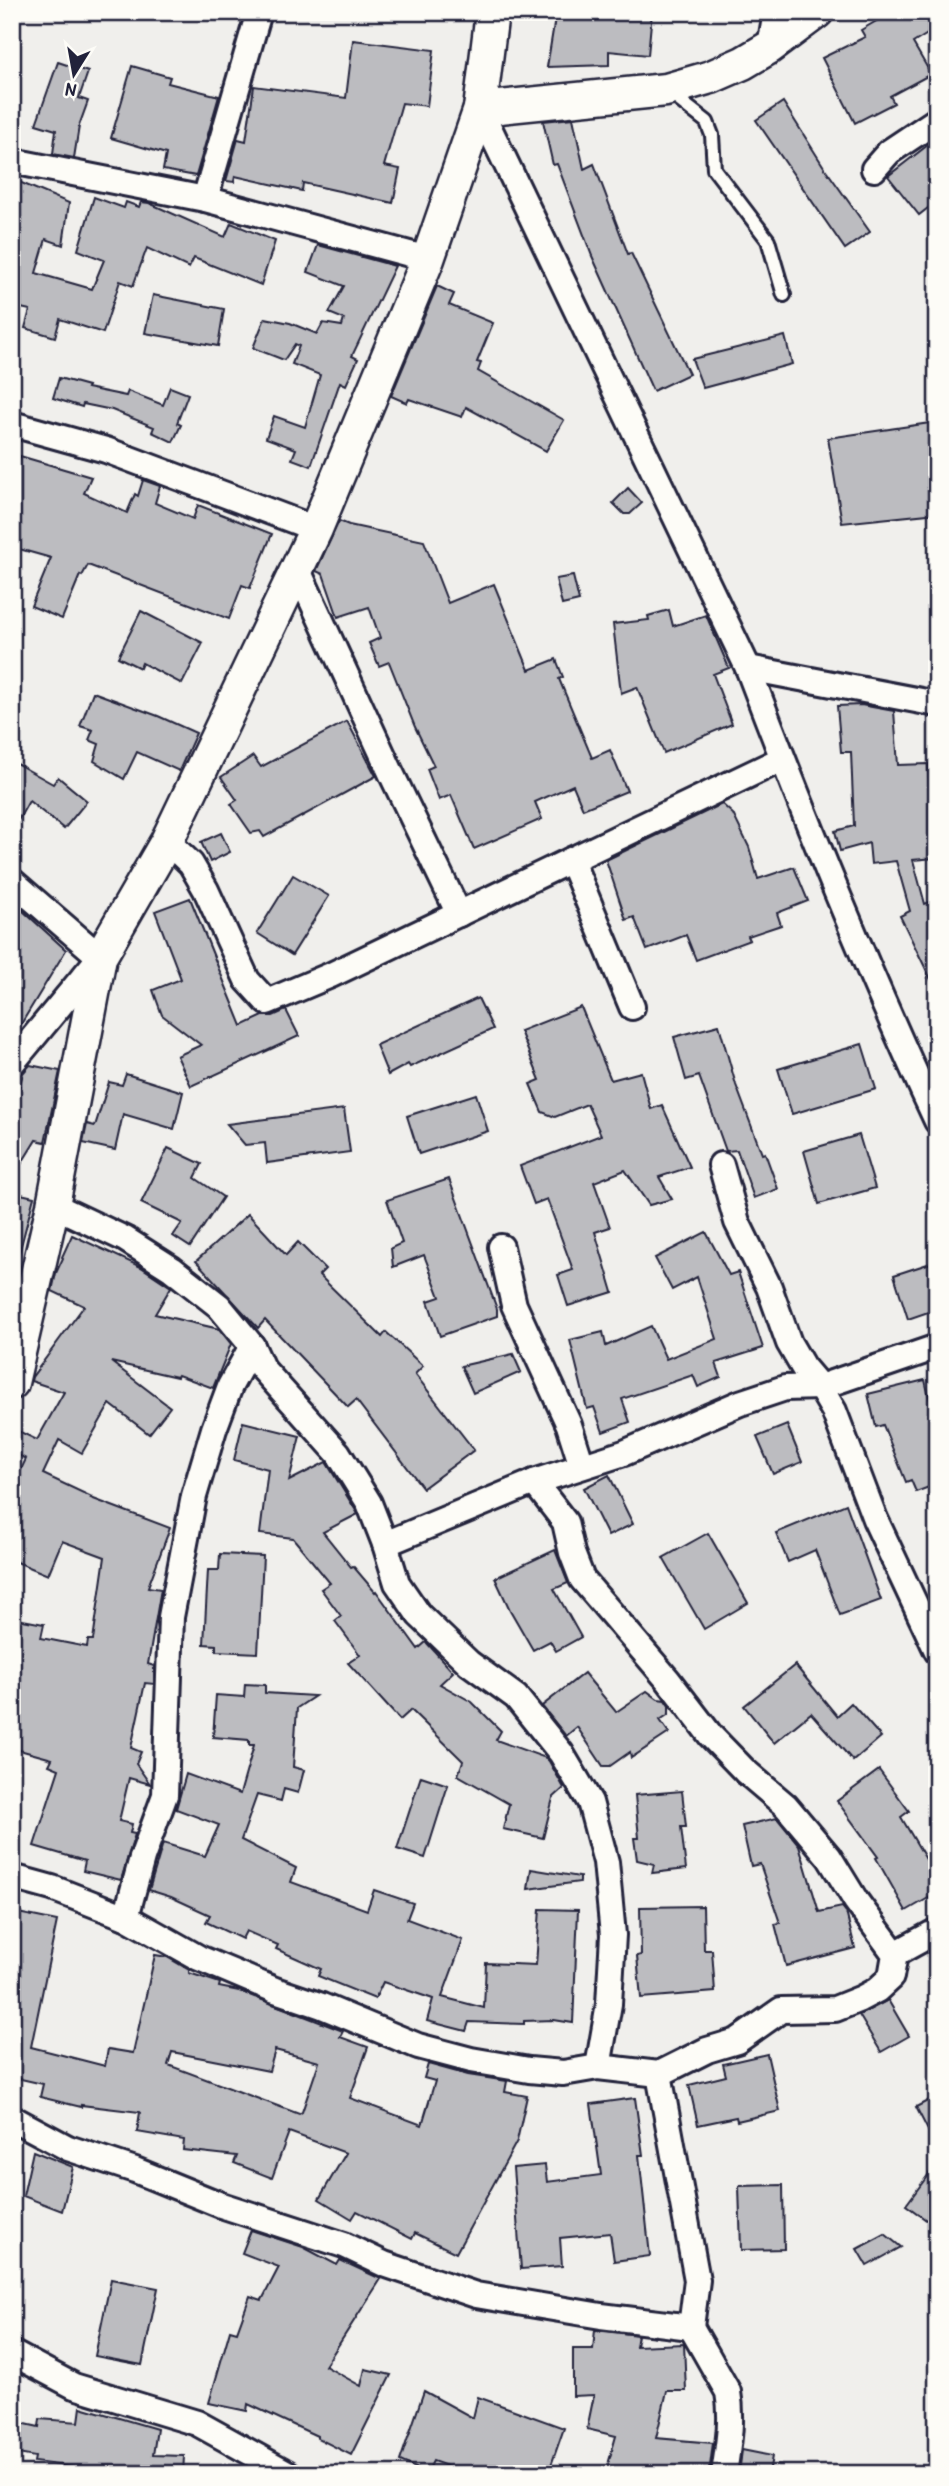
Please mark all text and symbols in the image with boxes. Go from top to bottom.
north arrow [38,38,108,108]
text: N [63,77,78,104]

